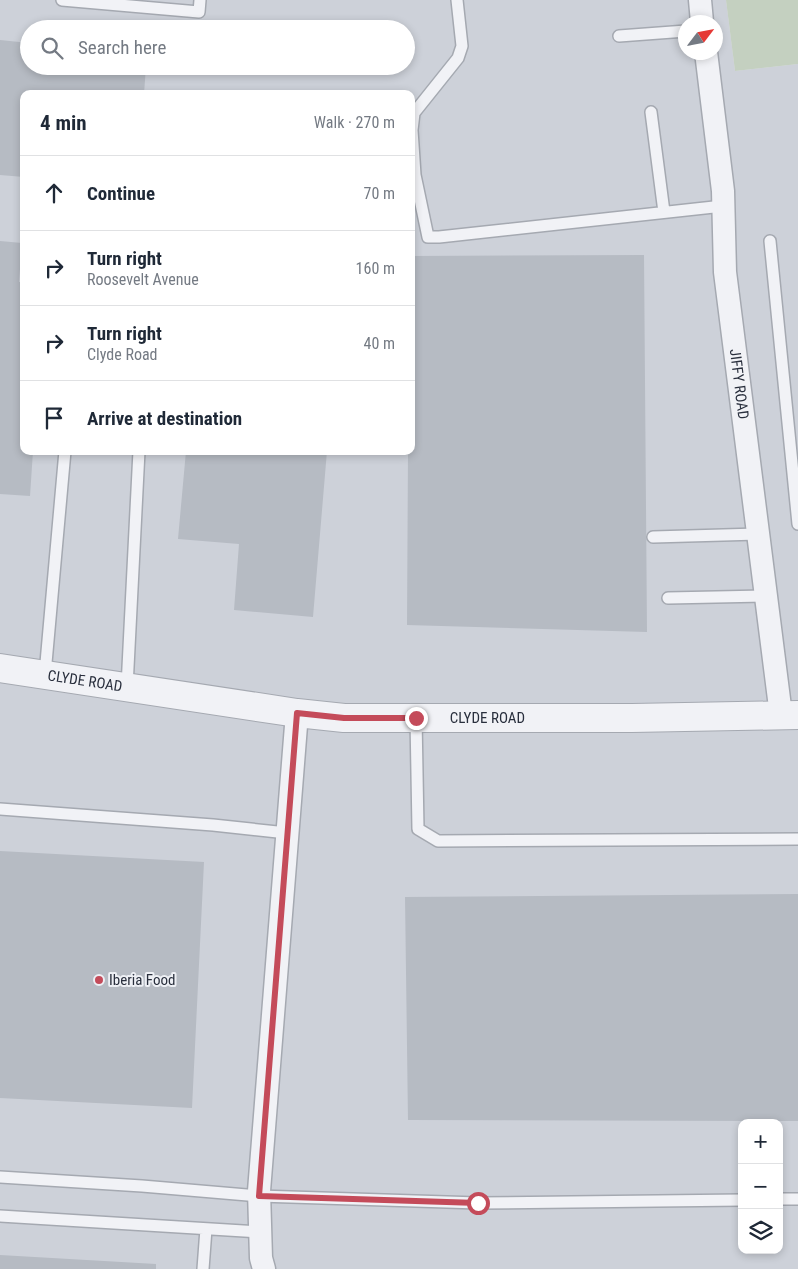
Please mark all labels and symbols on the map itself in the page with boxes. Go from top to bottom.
north arrow [678,15,723,60]
street label: JIFFY ROAD [726,348,753,420]
street label: CLYDE ROAD [46,666,124,695]
route end [405,707,428,730]
street label: CLYDE ROAD [450,709,525,727]
place label: Iberia Food [109,971,175,989]
marker: Iberia Food [93,974,105,986]
route start [467,1192,490,1215]

